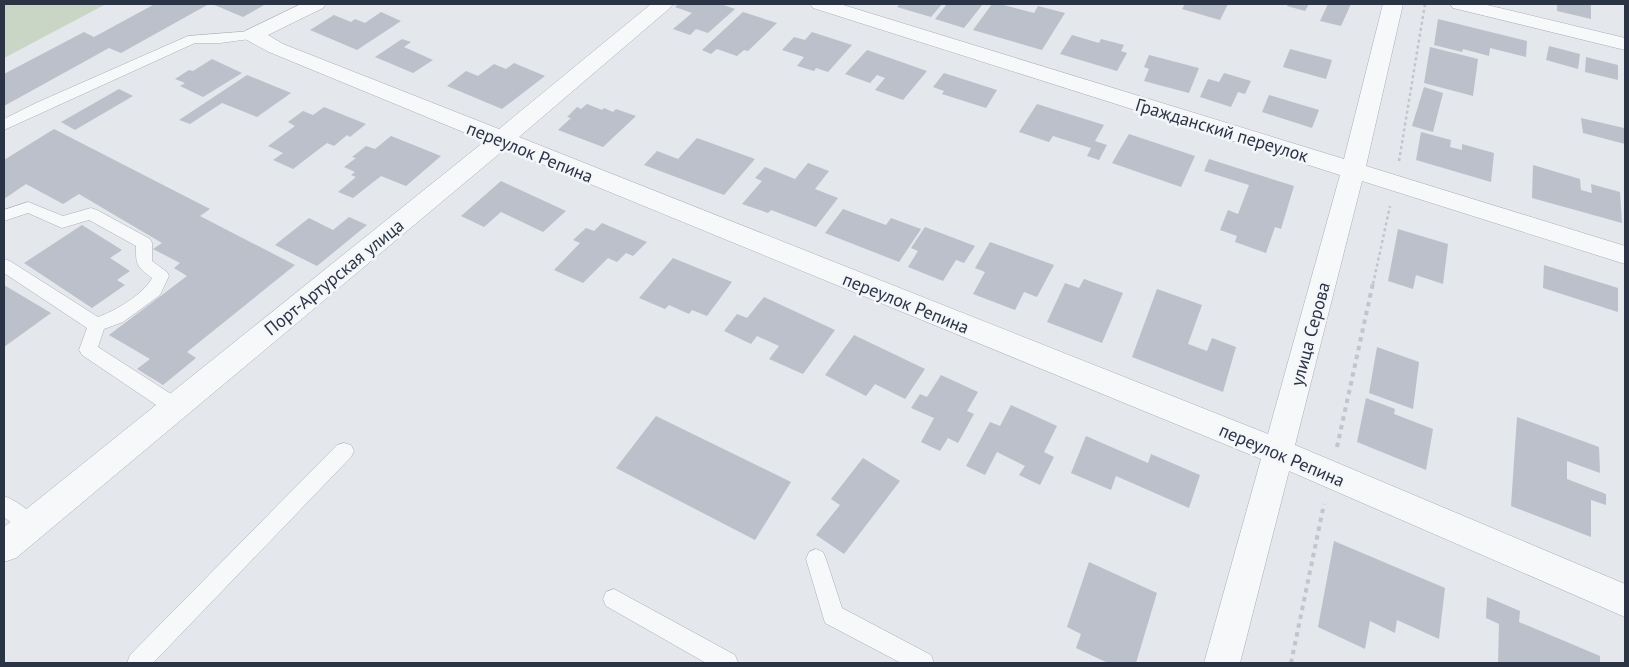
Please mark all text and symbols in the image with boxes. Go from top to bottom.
street label: Гражданский переулок [1133,93,1312,167]
street label: переулок Репина [463,116,597,188]
street label: Порт-Артурская улица [260,214,408,340]
street label: переулок Репина [839,267,973,339]
street label: улица Серова [1285,279,1335,389]
street label: переулок Репина [1216,418,1348,492]

